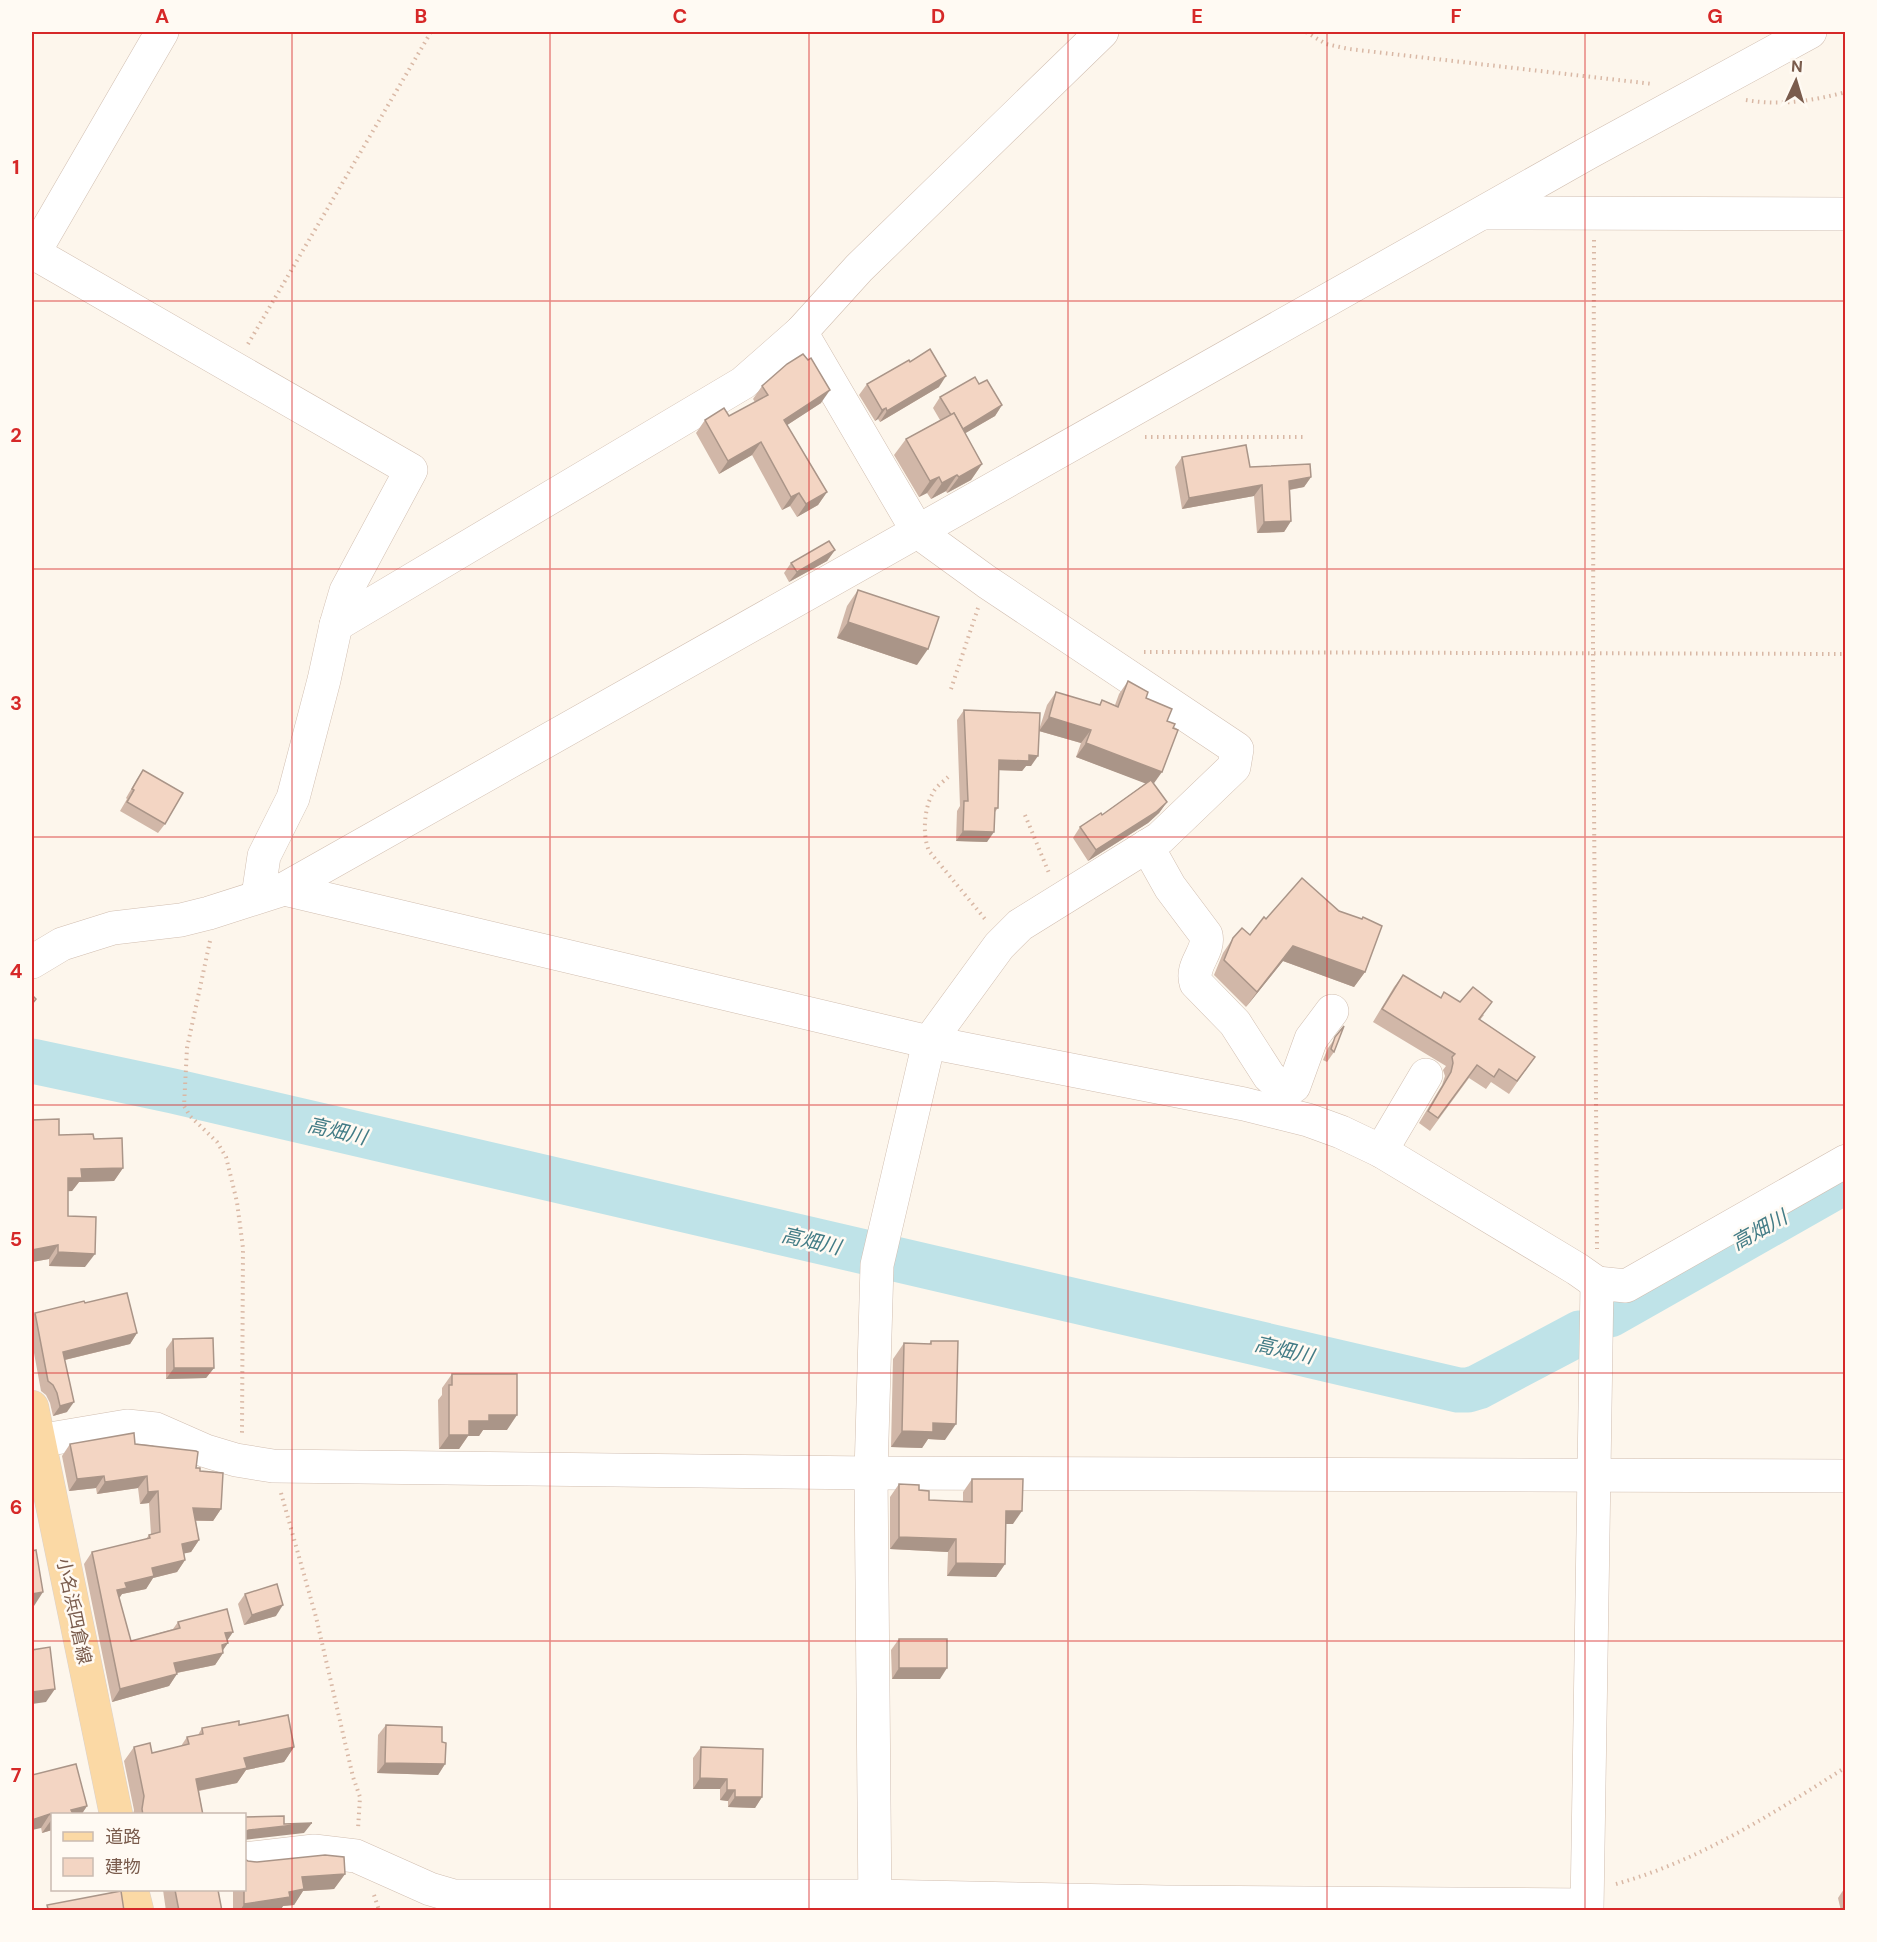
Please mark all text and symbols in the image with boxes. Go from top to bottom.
text: A [155,3,169,29]
text: B [415,3,427,29]
text: C [673,3,687,29]
text: D [931,3,945,29]
text: E [1191,3,1203,29]
text: F [1450,3,1462,29]
text: G [1707,3,1723,29]
north arrow [1766,51,1826,111]
text: N [1790,56,1804,77]
text: 1 [12,154,20,180]
text: 2 [10,422,22,448]
text: 3 [10,690,22,716]
text: 4 [10,958,23,984]
water label: 高畑川 [305,1112,371,1151]
water label: 高畑川 [1726,1203,1793,1256]
water label: 高畑川 [779,1222,845,1261]
text: 5 [10,1226,22,1252]
water label: 高畑川 [1252,1331,1318,1370]
text: 6 [10,1494,22,1520]
street label: 小名浜四倉線 [51,1556,97,1666]
text: 7 [11,1762,22,1788]
legend [51,1813,246,1891]
text: 道路 [105,1825,141,1849]
text: 建物 [105,1855,141,1879]

